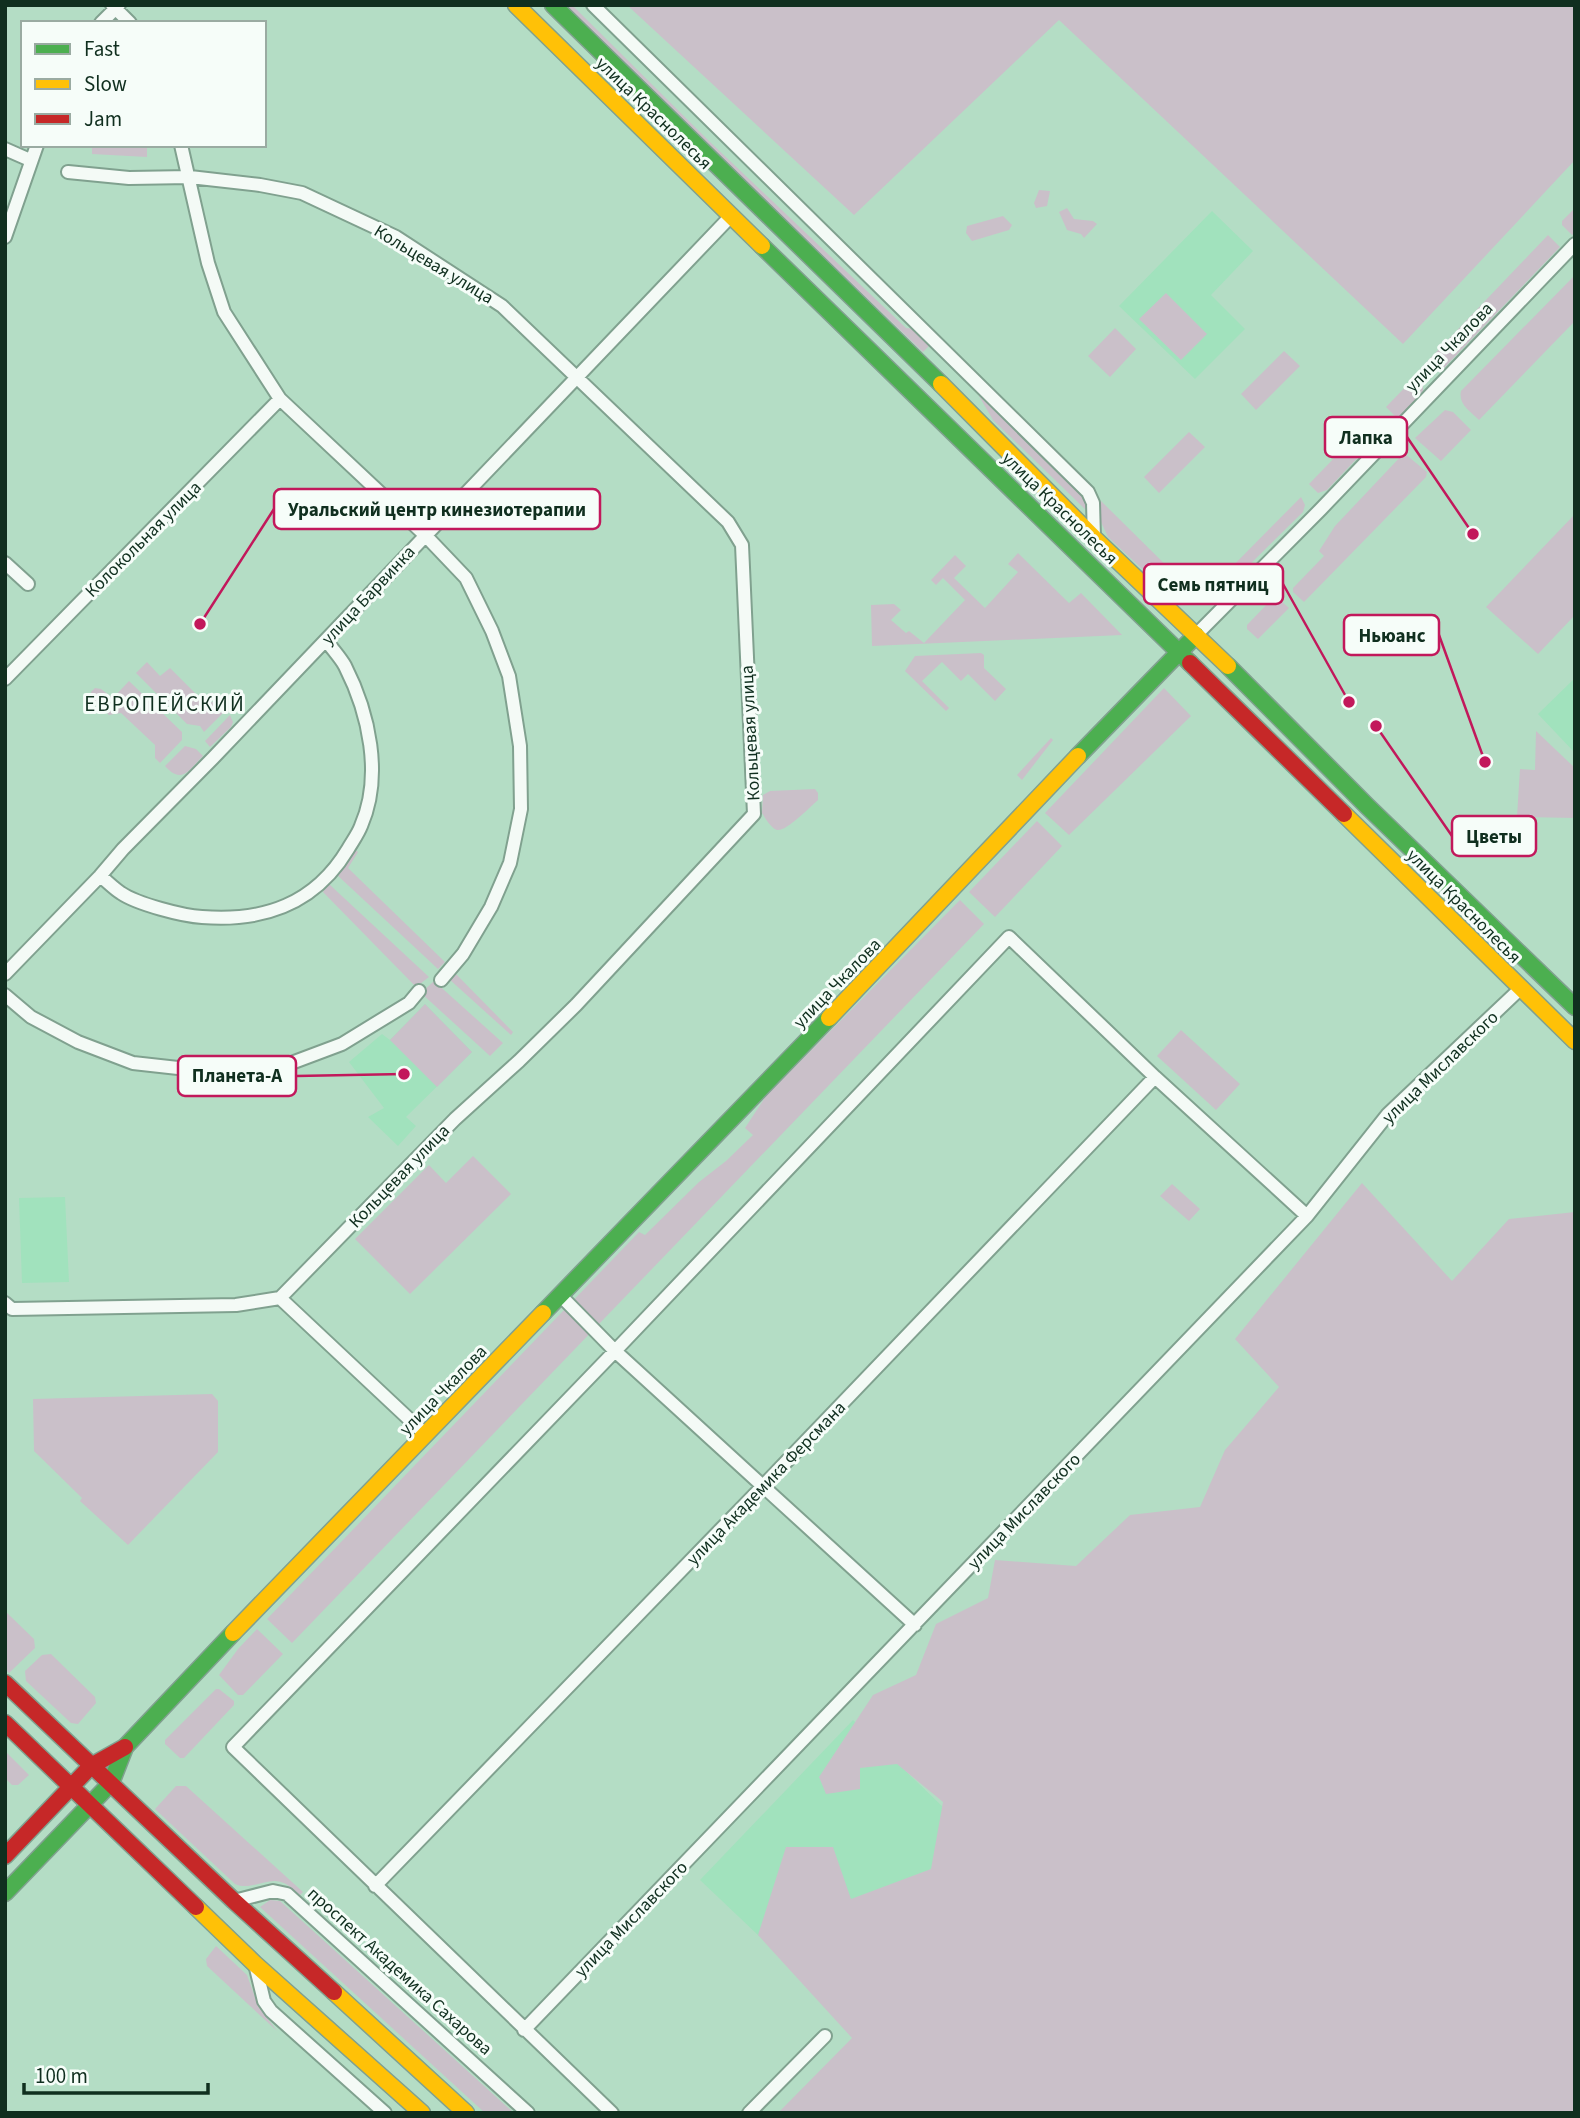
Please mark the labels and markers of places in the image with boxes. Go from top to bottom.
callout: Лапка [1325,417,1407,457]
callout: Уральский центр кинезиотерапии [274,489,600,529]
callout: Семь пятниц [1144,564,1283,604]
callout: Ньюанс [1344,615,1439,655]
callout: Цветы [1452,816,1536,856]
callout: Планета-А [178,1056,296,1096]

